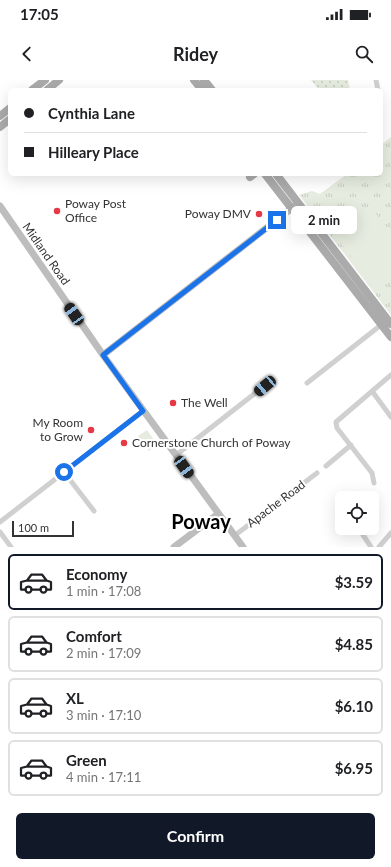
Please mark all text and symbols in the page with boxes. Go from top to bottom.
text: 17:05 [20,5,59,23]
icon: back [16,43,38,65]
text: Ridey [173,43,218,65]
icon: search [353,43,375,65]
text: Cynthia Lane [48,104,135,122]
text: Hilleary Place [48,143,139,161]
place label: Poway Post Office [65,196,127,225]
marker: Poway Post Office [52,206,62,216]
place label: Poway DMV [185,206,252,221]
callout: 2 min [291,206,357,234]
marker: Poway DMV [254,209,264,219]
route end [268,211,286,229]
text: 2 min [308,212,340,228]
street label: Midland Road [19,220,73,288]
car [62,301,86,327]
car [252,374,278,398]
place label: The Well [181,395,228,410]
marker: The Well [168,398,178,408]
place label: My Room to Grow [32,415,84,444]
marker: My Room to Grow [86,425,96,435]
place label: Cornerstone Church of Poway [132,435,291,450]
marker: Cornerstone Church of Poway [119,438,129,448]
car [172,454,196,480]
route start [55,463,73,481]
street label: Apache Road [244,477,308,530]
map controls [335,491,379,535]
button: locate [335,491,379,535]
district label: Poway [171,509,231,533]
scale bar [12,519,74,538]
text: 100 m [18,521,49,534]
icon: car [18,564,54,600]
text: Economy [66,565,127,583]
text: $3.59 [335,573,373,591]
text: 1 min · 17:08 [66,583,141,599]
icon: car [18,626,54,662]
text: Comfort [66,627,122,645]
text: $4.85 [335,635,373,653]
text: 2 min · 17:09 [66,645,141,661]
icon: car [18,688,54,724]
text: XL [66,689,84,707]
text: $6.10 [335,697,373,715]
text: 3 min · 17:10 [66,707,141,723]
icon: car [18,750,54,786]
text: Green [66,751,107,769]
text: $6.95 [335,759,373,777]
text: 4 min · 17:11 [66,769,141,785]
button: Confirm [16,813,375,859]

